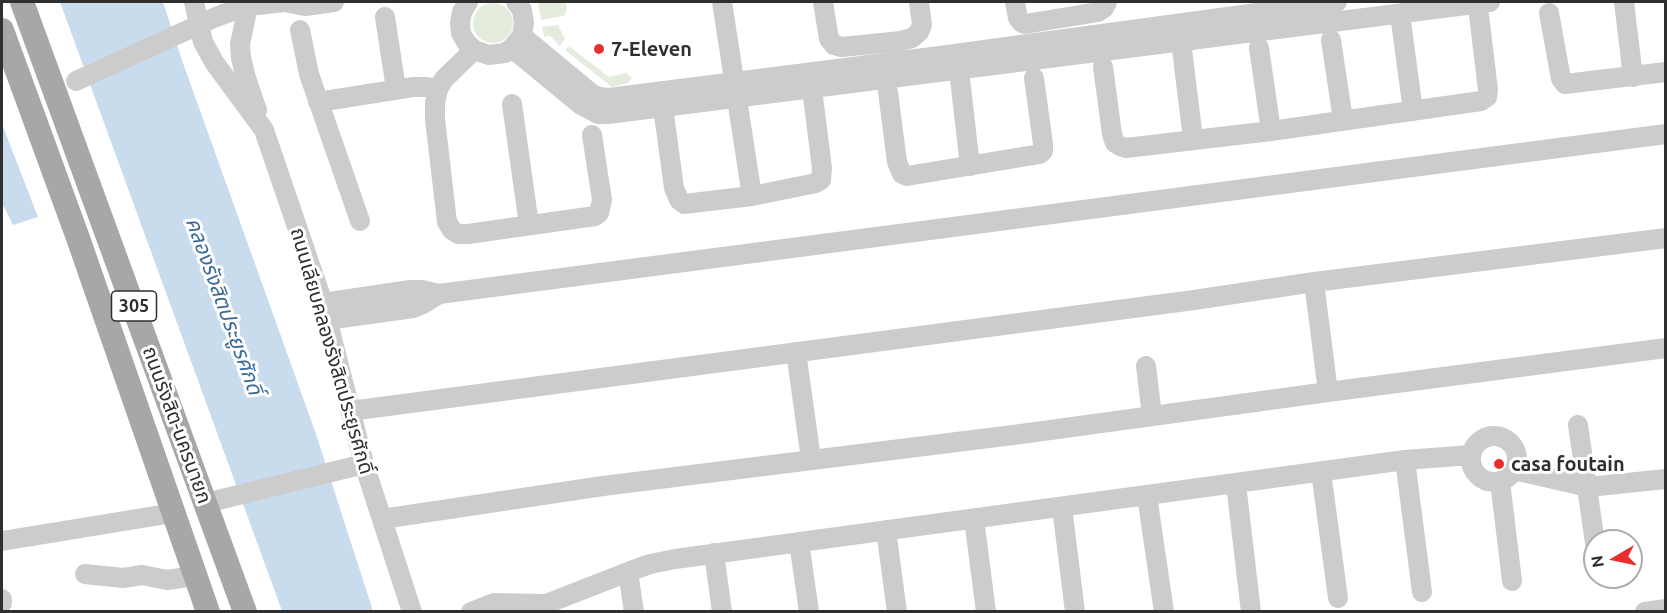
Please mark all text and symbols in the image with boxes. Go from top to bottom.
place label: 7-Eleven [611,37,692,61]
marker: 7-Eleven [592,42,606,56]
water label: คลองรังสิตประยูรศักดิ์ [180,214,268,398]
street label: ถนนเลียบคลองรังสิตประยูรศักดิ์ [285,225,379,477]
road number: 305 [112,291,156,321]
street label: ถนนรังสิต-นครนายก [137,343,217,507]
place label: casa foutain [1511,452,1625,476]
marker: casa foutain [1492,457,1506,471]
north arrow [1583,529,1643,589]
text: N [1587,554,1607,569]

